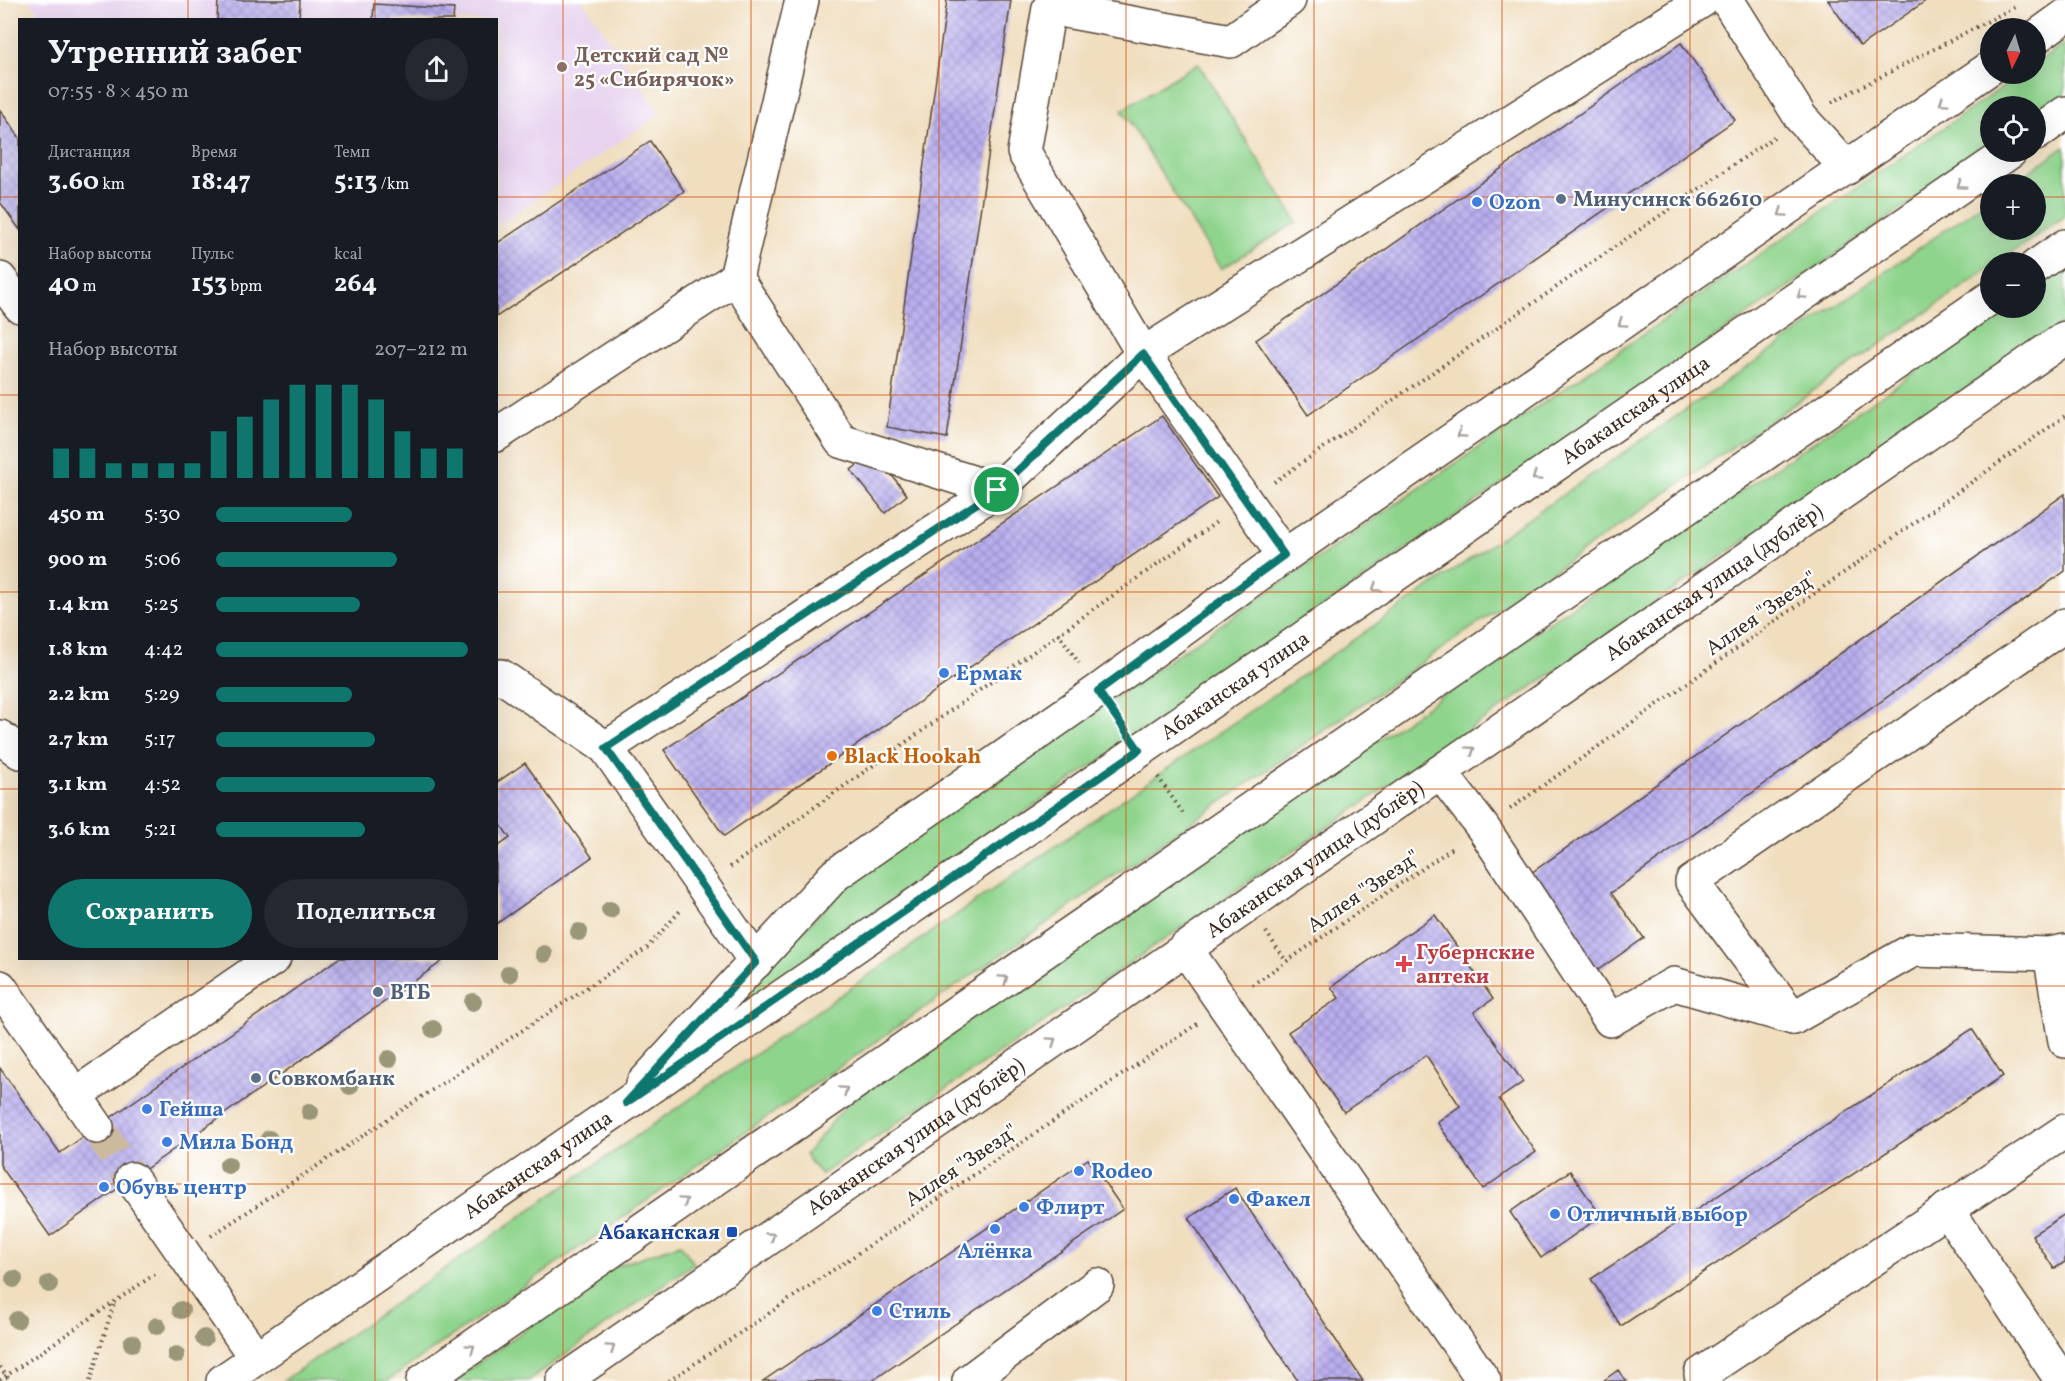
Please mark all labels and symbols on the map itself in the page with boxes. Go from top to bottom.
north arrow [1980,18,2046,84]
place label: Детский сад № 25 «Сибирячок» [574,42,735,95]
marker: Детский сад № 25 «Сибирячок» [555,60,569,74]
one-way arrow [1938,95,1949,106]
one-way arrow [1957,178,1968,189]
place label: Минусинск 662610 [1573,186,1762,215]
place label: Ozon [1489,189,1541,218]
marker: Минусинск 662610 [1554,192,1568,206]
marker: Ozon [1470,195,1484,209]
one-way arrow [1778,206,1789,217]
one-way arrow [1796,288,1807,299]
one-way arrow [1617,316,1628,327]
street label: Абаканская улица [1556,349,1716,472]
one-way arrow [1457,427,1468,438]
pin [971,464,1022,515]
one-way arrow [1532,470,1543,481]
street label: Абаканская улица (дублёр) [1600,497,1829,669]
street label: Аллея "Звезд" [1700,565,1824,663]
one-way arrow [1371,581,1382,592]
street label: Абаканская улица [1155,625,1316,748]
place label: Ермак [956,660,1022,689]
marker: Ермак [937,666,951,680]
place label: Black Hookah [844,743,982,772]
one-way arrow [1465,746,1476,757]
marker: Black Hookah [825,749,839,763]
street label: Абаканская улица (дублёр) [1201,775,1430,946]
street label: Аллея "Звезд" [1302,844,1426,941]
place label: Губернские аптеки [1416,939,1535,992]
marker: Губернские аптеки [1397,957,1411,971]
one-way arrow [998,975,1009,986]
place label: ВТБ [390,979,431,1008]
marker: ВТБ [371,985,385,999]
one-way arrow [1046,1037,1057,1048]
street label: Абаканская улица (дублёр) [802,1052,1031,1223]
place label: Совкомбанк [268,1065,395,1094]
marker: Совкомбанк [249,1071,263,1085]
one-way arrow [837,1086,848,1097]
place label: Гейша [159,1096,224,1125]
marker: Гейша [140,1102,154,1116]
street label: Абаканская улица [458,1104,619,1227]
street label: Аллея "Звезд" [900,1118,1024,1215]
place label: Мила Бонд [179,1129,293,1158]
marker: Мила Бонд [160,1135,174,1149]
place label: Rodeo [1091,1158,1153,1187]
marker: Rodeo [1072,1164,1086,1178]
place label: Обувь центр [116,1174,247,1203]
marker: Обувь центр [97,1180,111,1194]
place label: Факел [1246,1186,1311,1215]
marker: Факел [1227,1192,1241,1206]
place label: Флирт [1036,1194,1105,1223]
one-way arrow [677,1197,688,1208]
marker: Флирт [1017,1200,1031,1214]
place label: Отличный выбор [1567,1201,1748,1230]
marker: Отличный выбор [1548,1207,1562,1221]
place label: Абаканская [598,1219,720,1248]
marker: Алёнка [988,1222,1002,1236]
marker: Абаканская [725,1225,739,1239]
one-way arrow [765,1232,776,1243]
place label: Алёнка [957,1238,1033,1267]
place label: Стиль [889,1298,951,1327]
marker: Стиль [870,1304,884,1318]
one-way arrow [465,1344,476,1355]
one-way arrow [605,1344,616,1355]

